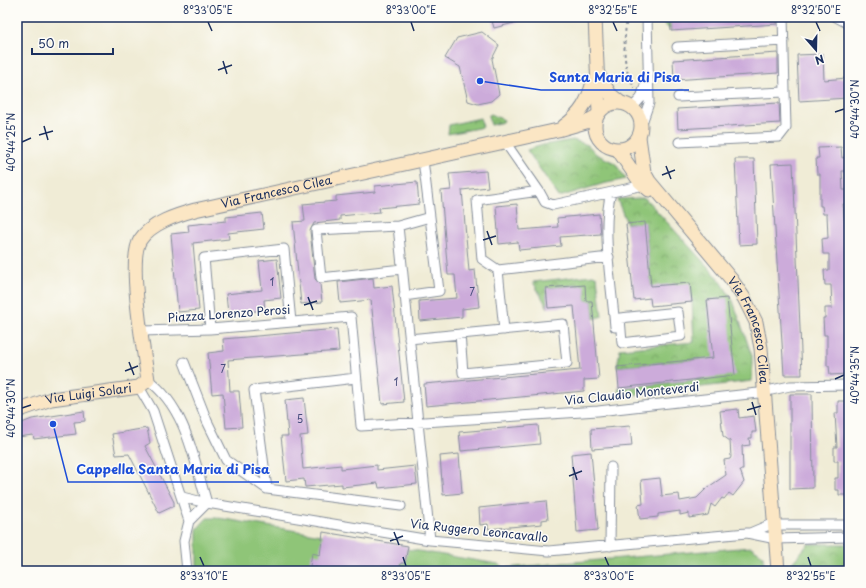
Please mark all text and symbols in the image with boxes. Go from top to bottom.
text: 8°33'05"E [183,2,233,17]
text: 8°33'00"E [386,2,436,17]
text: 8°32'55"E [588,2,638,17]
text: 8°32'50"E [791,2,841,17]
scale bar [32,30,113,56]
north arrow [796,30,836,70]
text: 50 m [38,34,69,52]
text: N [812,50,827,69]
callout: Santa Maria di Pisa [541,65,689,90]
text: Santa Maria di Pisa [549,67,681,86]
text: 40°44'30"N [847,79,862,139]
text: 40°44'25"N [3,112,18,171]
street label: Via Francesco Cilea [219,170,334,212]
street label: Via Francesco Cilea [724,272,774,385]
house number: 1 [270,274,274,289]
house number: 7 [469,284,475,299]
street label: Piazza Lorenzo Perosi [167,300,291,326]
text: 40°44'35"N [847,346,862,404]
house number: 7 [220,361,226,376]
house number: 1 [394,374,398,389]
street label: Via Claudio Monteverdi [564,377,700,409]
text: 40°44'30"N [3,378,18,438]
street label: Via Luigi Solari [42,378,133,408]
house number: 5 [297,411,303,426]
callout: Cappella Santa Maria di Pisa [68,457,279,482]
text: Cappella Santa Maria di Pisa [76,459,270,478]
street label: Via Ruggero Leoncavallo [409,514,549,546]
text: 8°33'10"E [180,568,228,583]
text: 8°33'05"E [381,568,431,583]
text: 8°33'00"E [584,568,634,583]
text: 8°32'55"E [786,568,836,583]

